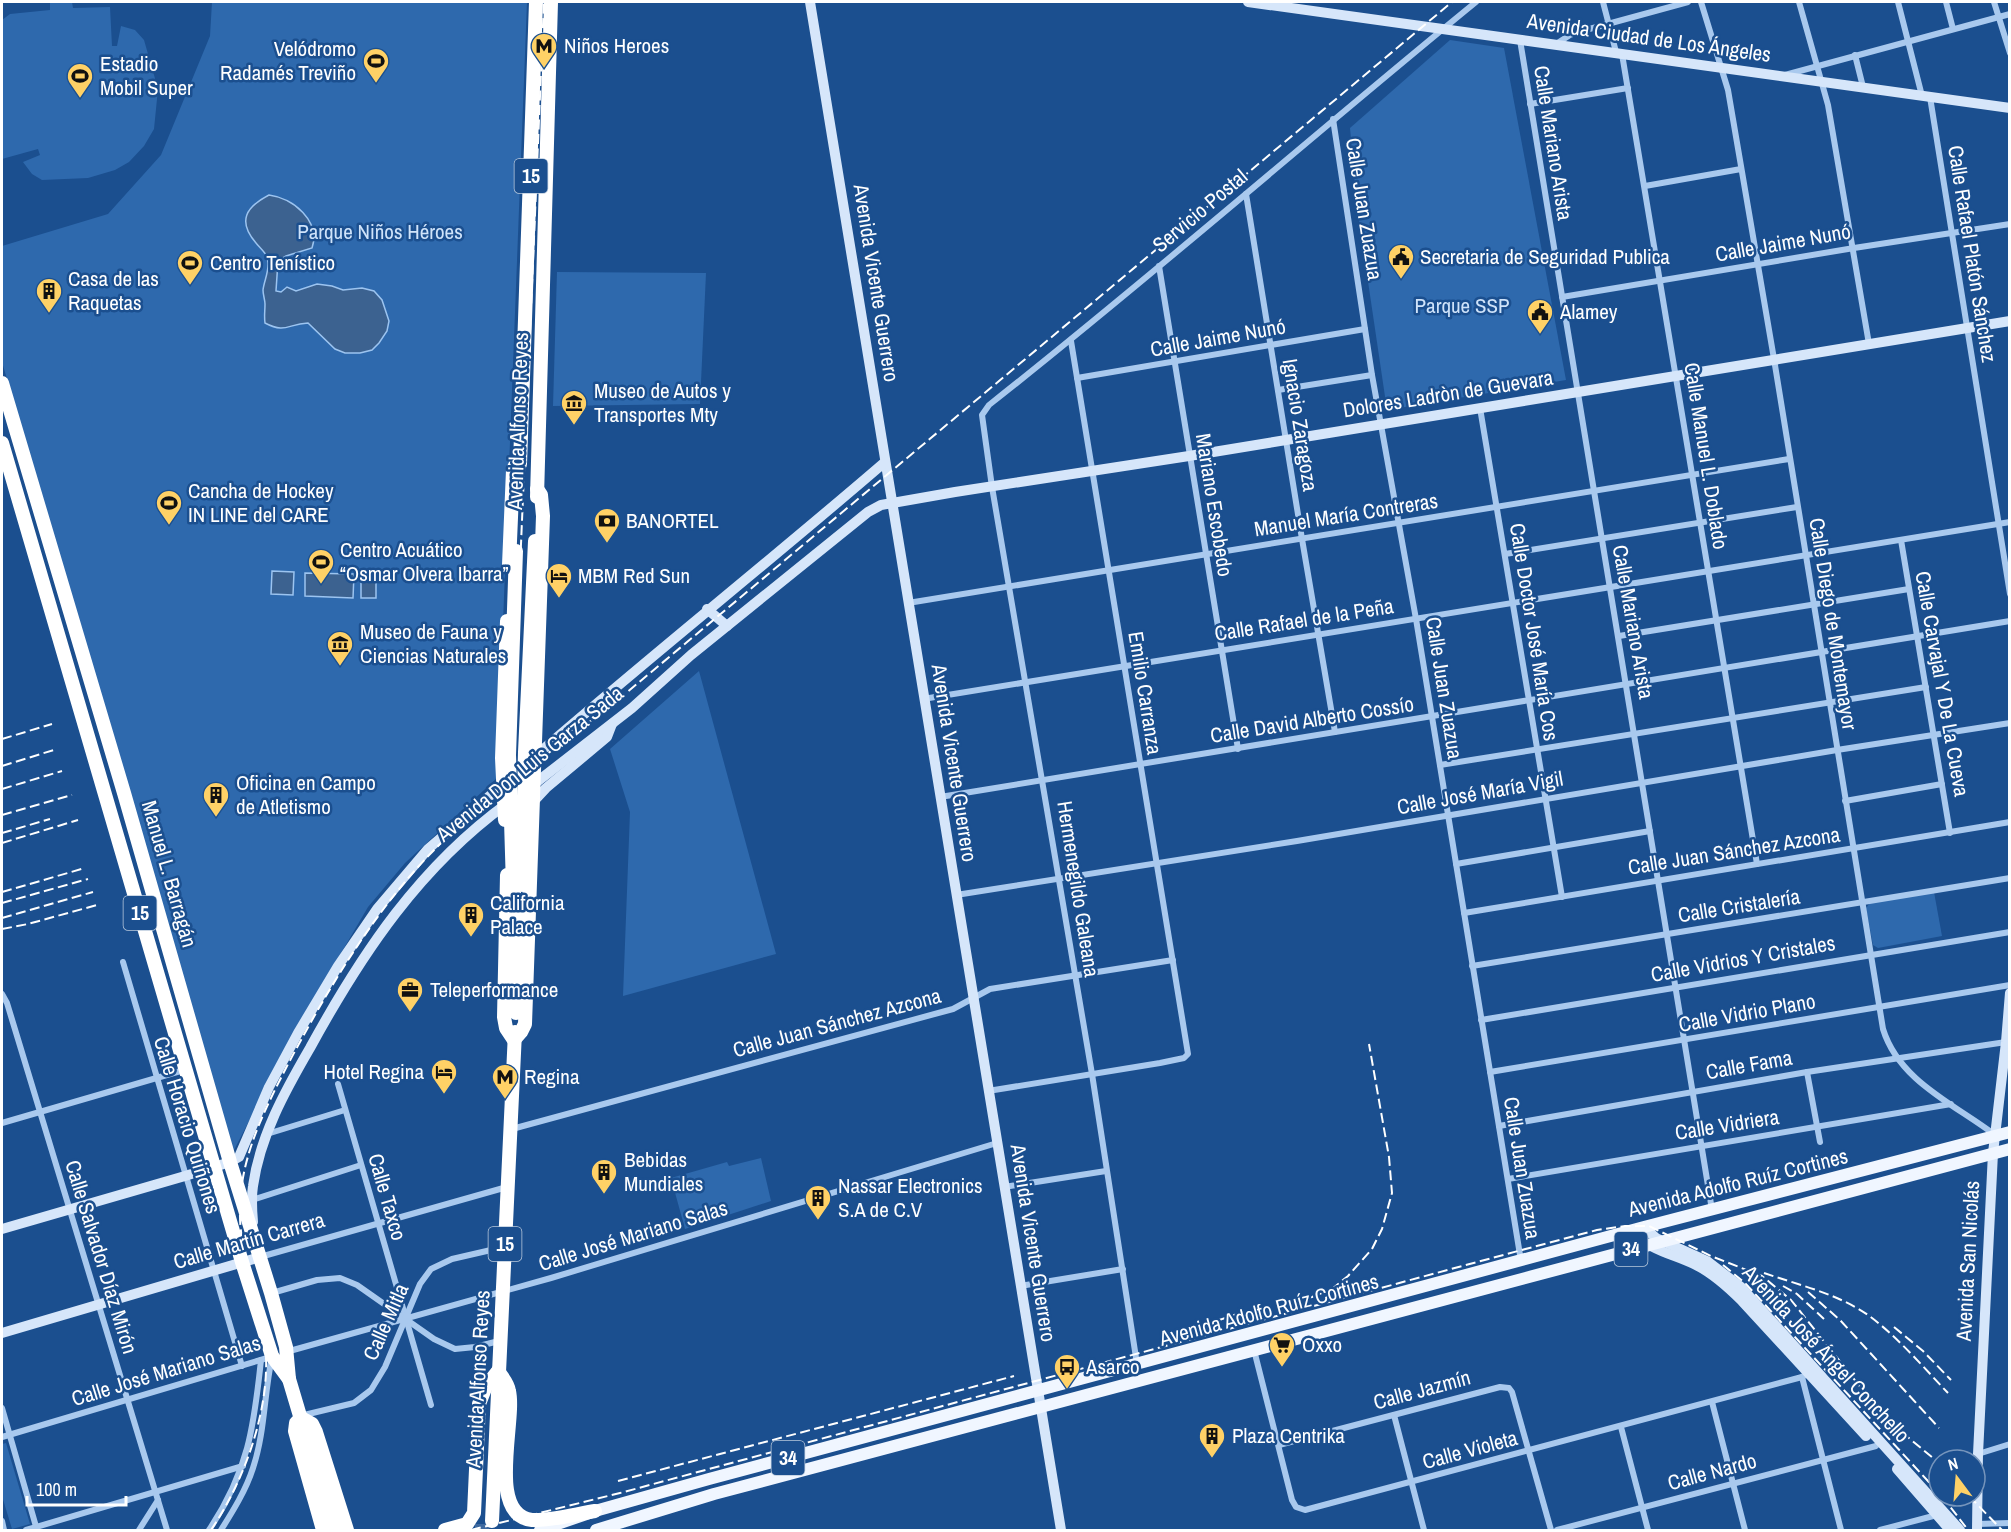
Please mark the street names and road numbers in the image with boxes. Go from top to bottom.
street label: Avenida Ciudad de Los Ángeles [1524,6,1773,69]
street label: Calle Mariano Arista [1527,64,1580,223]
street label: Calle Juan Zuazua [1339,136,1390,283]
street label: Calle Rafael Platón Sánchez [1941,143,2004,365]
road number: 15 [514,159,548,193]
street label: Servicio Postal [1146,162,1253,259]
street label: Avenida Vicente Guerrero [846,181,906,384]
street label: Calle Jaime Nunó [1713,216,1853,269]
street label: Calle Jaime Nunó [1148,311,1288,364]
street label: Avenida Alfonso Reyes [500,332,535,511]
street label: Ignacio Zaragoza [1276,356,1325,494]
street label: Calle Manuel L. Doblado [1677,361,1736,551]
street label: Dolores Ladròn de Guevara [1341,362,1556,424]
street label: Mariano Escobedo [1189,431,1240,579]
street label: Manuel María Contreras [1252,486,1440,543]
street label: Calle Diego de Montemayor [1802,516,1865,732]
street label: Calle Doctor José María Cos [1503,521,1566,743]
street label: Calle Mariano Arista [1606,543,1661,702]
street label: Calle Carvajal Y De La Cueva [1908,569,1977,799]
street label: Calle Rafael de la Peña [1212,591,1396,648]
street label: Calle Juan Zuazua [1419,615,1470,762]
street label: Emilio Carranza [1121,629,1170,757]
street label: Avenida Vicente Guerrero [924,661,984,864]
street label: Avenida Don Luis Garza Sada [429,679,630,849]
street label: Calle David Alberto Cossío [1208,689,1416,750]
street label: Calle José María Vigil [1395,764,1565,821]
street label: Manuel L. Barragán [135,797,204,951]
street label: Hermenegildo Galeana [1050,799,1107,980]
street label: Calle Juan Sánchez Azcona [1626,819,1843,882]
street label: Calle Cristalería [1676,881,1803,929]
road number: 15 [124,896,156,930]
street label: Calle Vidrios Y Cristales [1648,928,1837,989]
street label: Calle Juan Sánchez Azcona [730,981,945,1064]
street label: Calle Vidrio Plano [1676,986,1818,1039]
street label: Calle Horacio Quiñones [147,1033,228,1217]
street label: Calle Fama [1703,1043,1795,1086]
street label: Calle Juan Zuazua [1497,1095,1548,1242]
street label: Calle Vidriera [1673,1102,1781,1147]
street label: Avenida Vicente Guerrero [1003,1141,1063,1344]
street label: Avenida Adolfo Ruíz Cortines [1624,1141,1851,1224]
street label: Calle Taxco [361,1150,414,1244]
street label: Calle Salvador Díaz Mirón [58,1157,145,1357]
street label: Avenida San Nicolás [1949,1180,1986,1343]
street label: Calle José Mariano Salas [535,1193,731,1278]
street label: Calle Martín Carrera [170,1205,328,1276]
road number: 15 [488,1227,522,1261]
road number: 34 [1614,1232,1648,1266]
street label: Avenida José Ángel Conchello [1736,1258,1917,1449]
street label: Avenida Adolfo Ruíz Cortines [1155,1266,1382,1353]
street label: Calle Mitla [356,1278,416,1365]
street label: Avenida Alfonso Reyes [458,1289,497,1469]
street label: Calle José Mariano Salas [68,1328,264,1413]
street label: Calle Jazmín [1370,1363,1474,1416]
street label: Calle Violeta [1419,1423,1521,1476]
road number: 34 [772,1441,804,1475]
street label: Calle Nardo [1664,1446,1760,1497]

